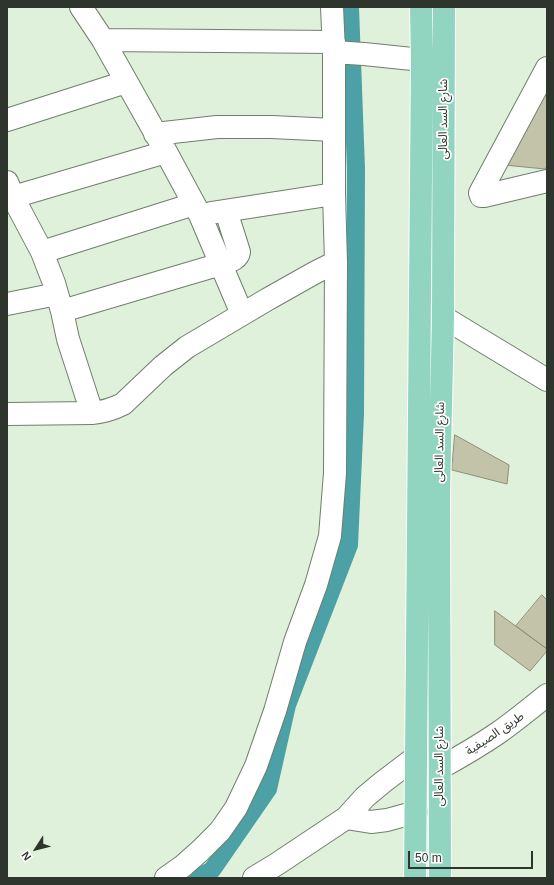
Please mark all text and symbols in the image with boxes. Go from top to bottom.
street label: شارع السد العالى [437,79,451,159]
street label: شارع السد العالى [432,402,448,482]
street label: طريق الصيفية [463,709,527,759]
street label: شارع السد العالى [433,726,447,806]
north arrow [16,829,56,869]
scale bar [410,843,535,869]
text: N [19,849,33,863]
text: 50 m [415,851,442,865]

